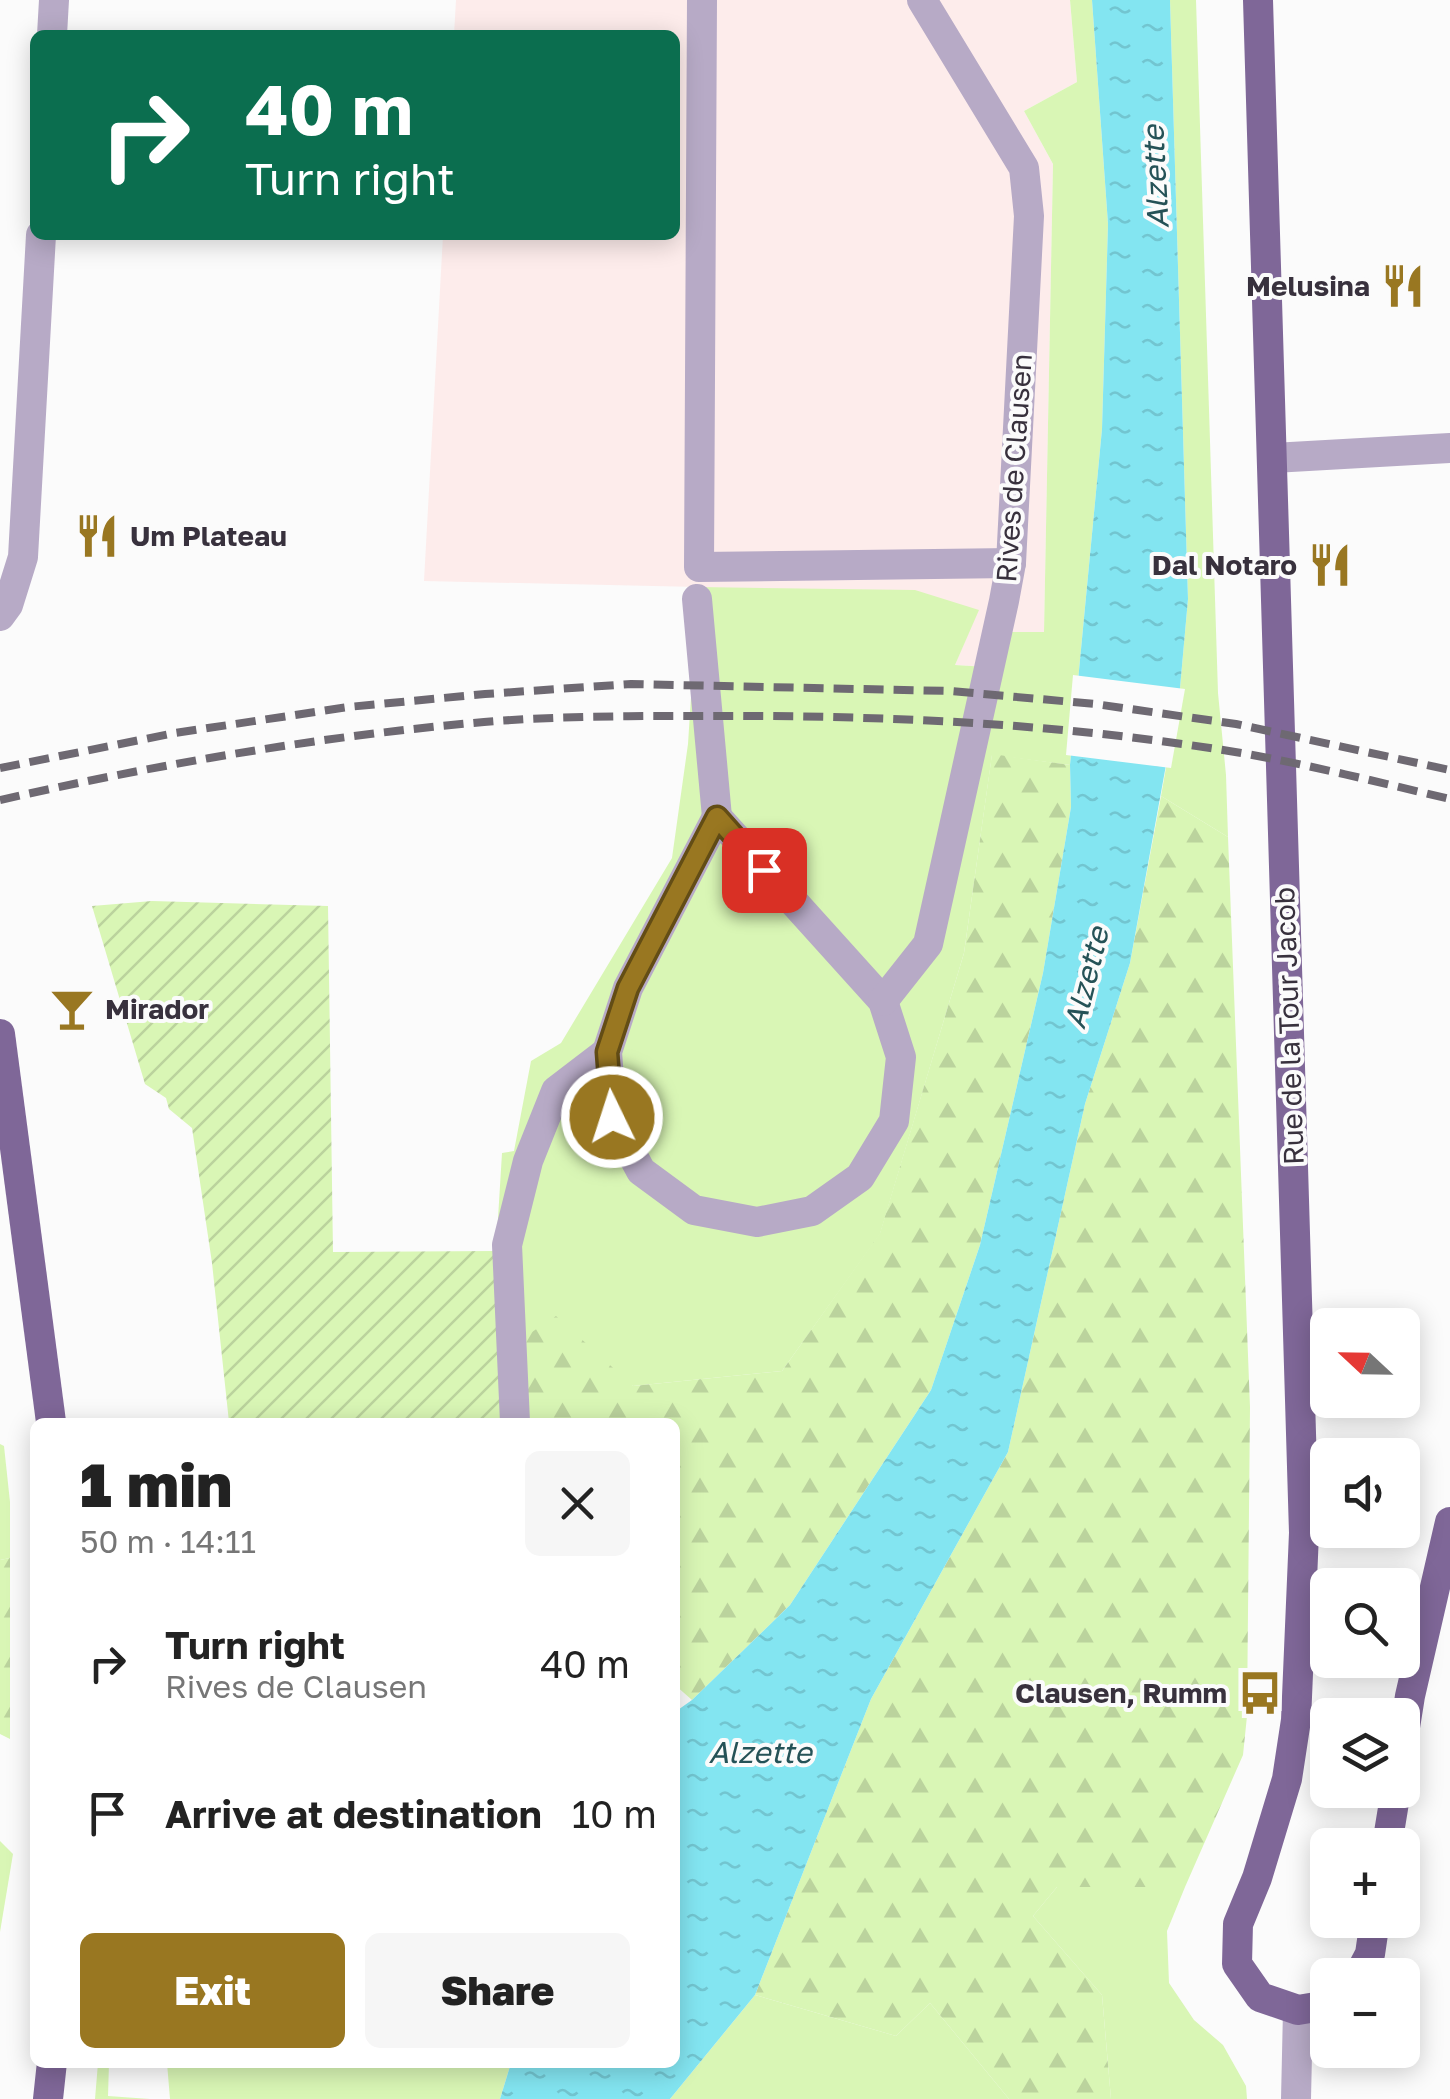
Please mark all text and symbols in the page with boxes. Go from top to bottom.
text: 40 m [245,66,413,150]
icon: right [80,70,210,200]
water label: Alzette [1134,122,1176,230]
text: Turn right [245,151,455,205]
restaurant icon: Melusina [1379,262,1427,310]
place label: Melusina [1246,269,1370,302]
street label: Rives de Clausen [989,352,1038,583]
restaurant icon: Um Plateau [73,512,121,560]
place label: Um Plateau [130,519,287,552]
restaurant icon: Dal Notaro [1306,541,1354,589]
place label: Dal Notaro [1152,548,1297,581]
pin [722,828,807,913]
icon: arrive [737,843,792,898]
street label: Rue de la Tour Jacob [1267,887,1310,1166]
water label: Alzette [1056,921,1117,1032]
bar icon: Mirador [48,985,96,1033]
place label: Mirador [105,992,209,1025]
position arrow [560,1065,664,1169]
north arrow [1310,1308,1420,1418]
map controls [1310,1308,1420,2068]
button: sound [1310,1438,1420,1548]
text: 1 min [80,1448,232,1520]
button: close [525,1451,630,1556]
text: 50 m · 14:11 [80,1522,256,1560]
button: search [1310,1568,1420,1678]
text: Turn right [165,1622,345,1667]
icon: right [80,1636,135,1691]
text: 40 m [540,1641,630,1686]
text: Rives de Clausen [165,1667,427,1705]
bus stop icon: Clausen, Rumm [1236,1669,1284,1717]
place label: Clausen, Rumm [1015,1676,1227,1709]
button: layers [1310,1698,1420,1808]
water label: Alzette [708,1734,814,1770]
icon: arrive [80,1786,135,1841]
text: Arrive at destination [165,1791,542,1836]
text: 10 m [572,1791,657,1836]
button: + [1310,1828,1420,1938]
button: Exit [80,1933,345,2048]
button: Share [365,1933,630,2048]
button: − [1310,1958,1420,2068]

